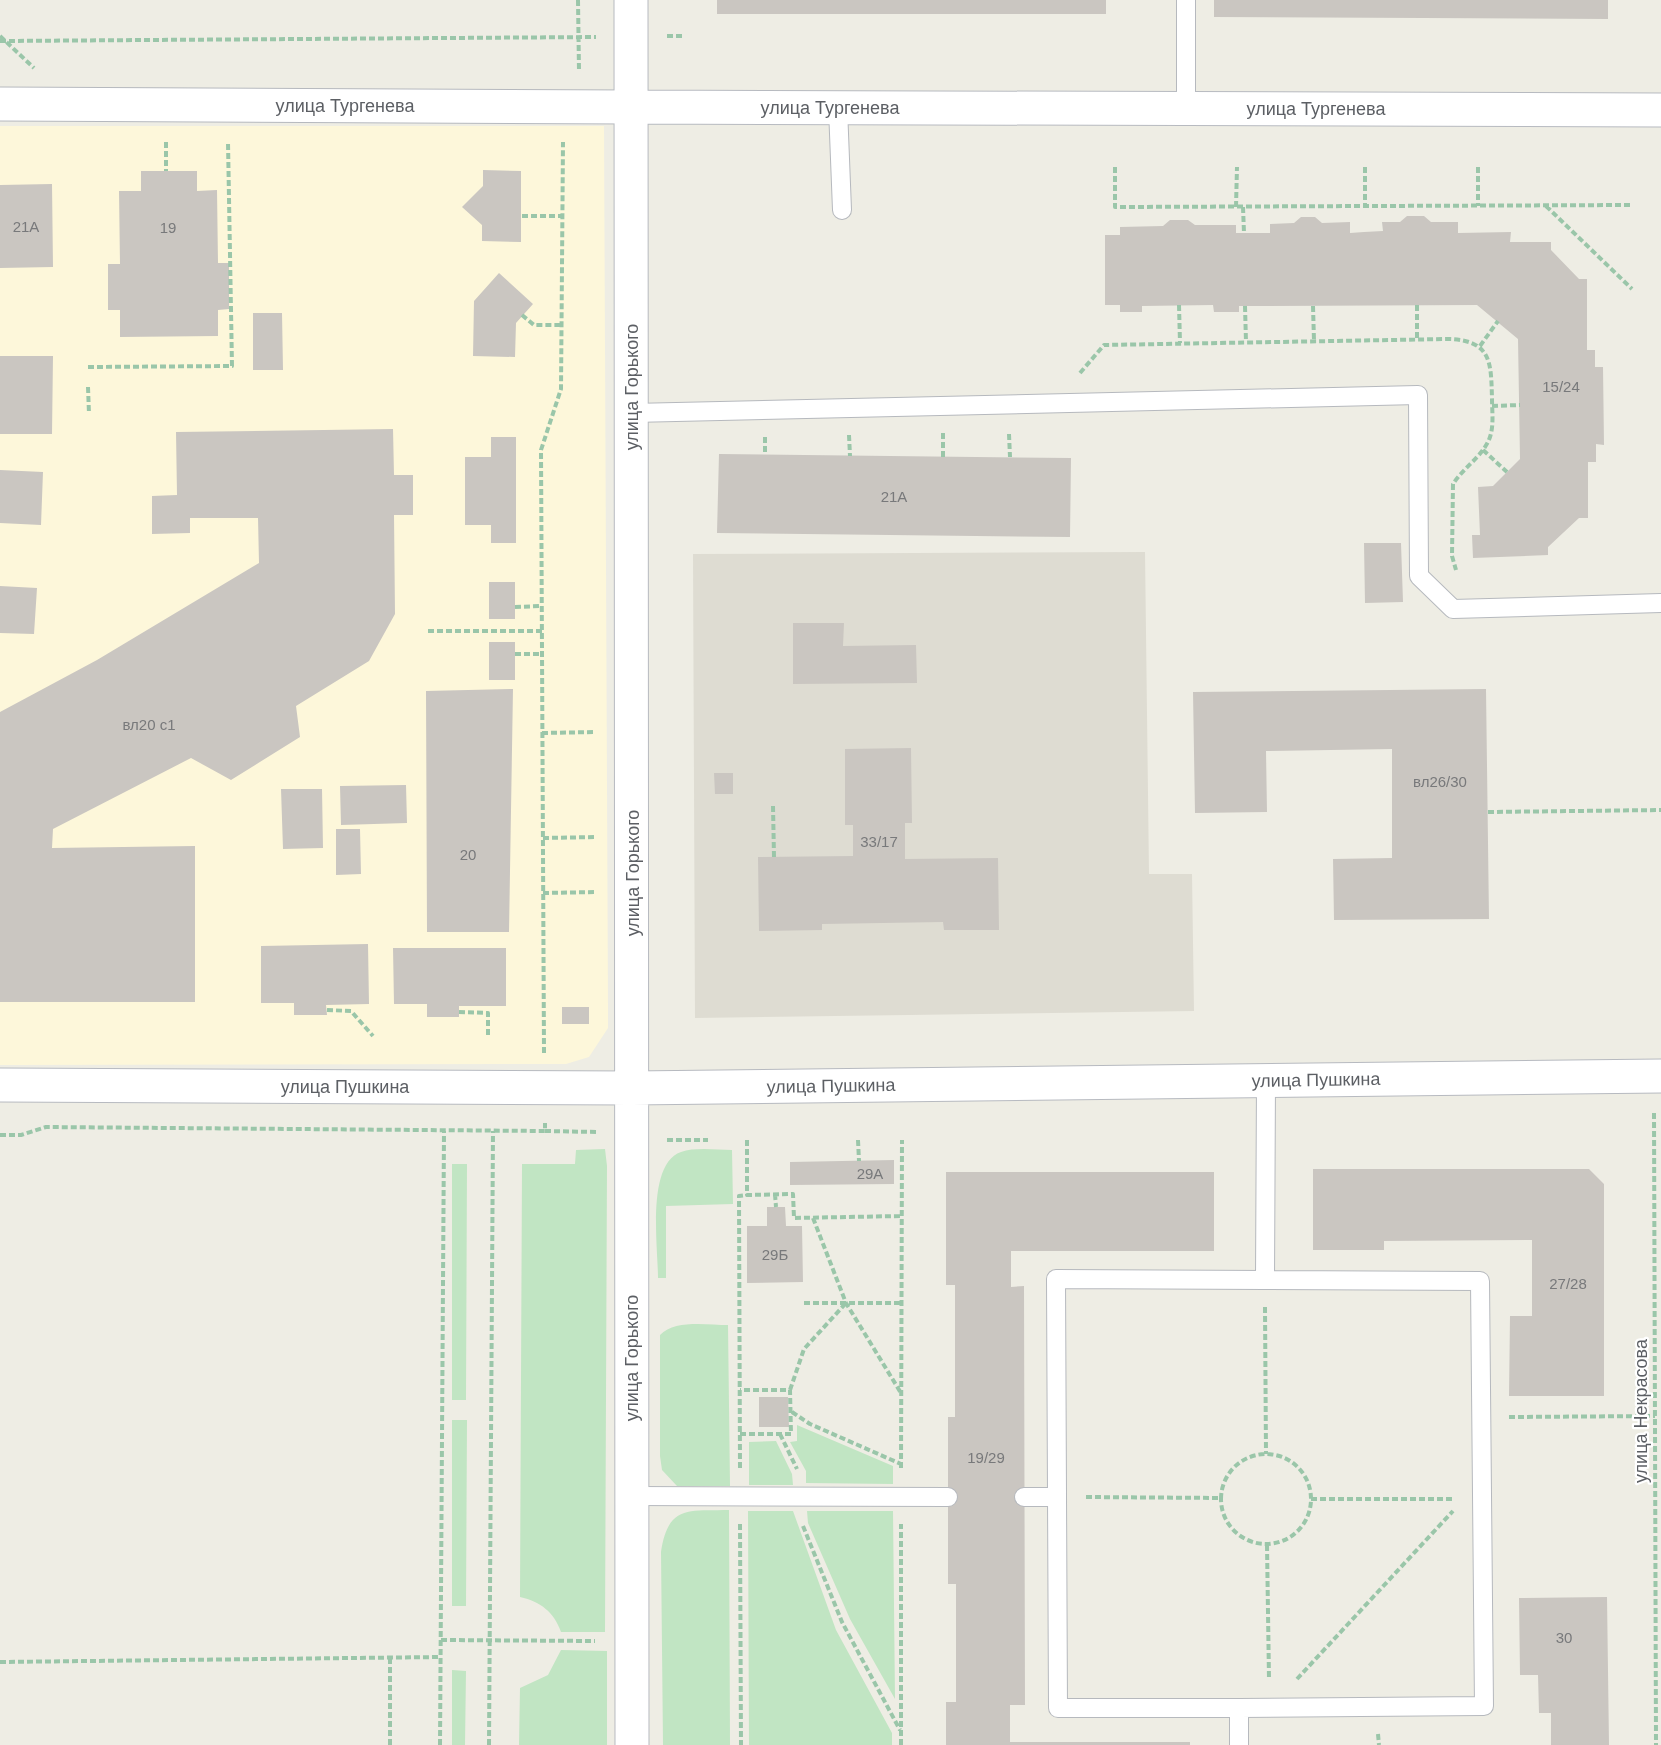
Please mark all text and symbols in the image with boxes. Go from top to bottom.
street label: улица Тургенева [276,96,415,116]
street label: улица Тургенева [761,98,900,118]
street label: улица Тургенева [1247,99,1386,119]
house number: 21А [13,218,39,235]
house number: 19 [160,219,176,236]
street label: улица Горького [622,324,642,450]
house number: 15/24 [1542,378,1580,395]
house number: 21А [881,488,907,505]
house number: вл20 с1 [122,716,176,733]
house number: вл26/30 [1413,773,1467,790]
street label: улица Горького [623,810,643,936]
house number: 33/17 [860,833,898,850]
house number: 20 [460,846,476,863]
street label: улица Пушкина [1251,1069,1382,1091]
street label: улица Пушкина [766,1075,897,1097]
street label: улица Пушкина [281,1077,410,1097]
house number: 29А [857,1165,883,1182]
house number: 29Б [762,1246,788,1263]
house number: 27/28 [1549,1275,1587,1292]
street label: улица Горького [622,1295,642,1421]
street label: улица Некрасова [1631,1338,1651,1483]
house number: 19/29 [967,1449,1005,1466]
house number: 30 [1556,1629,1572,1646]

